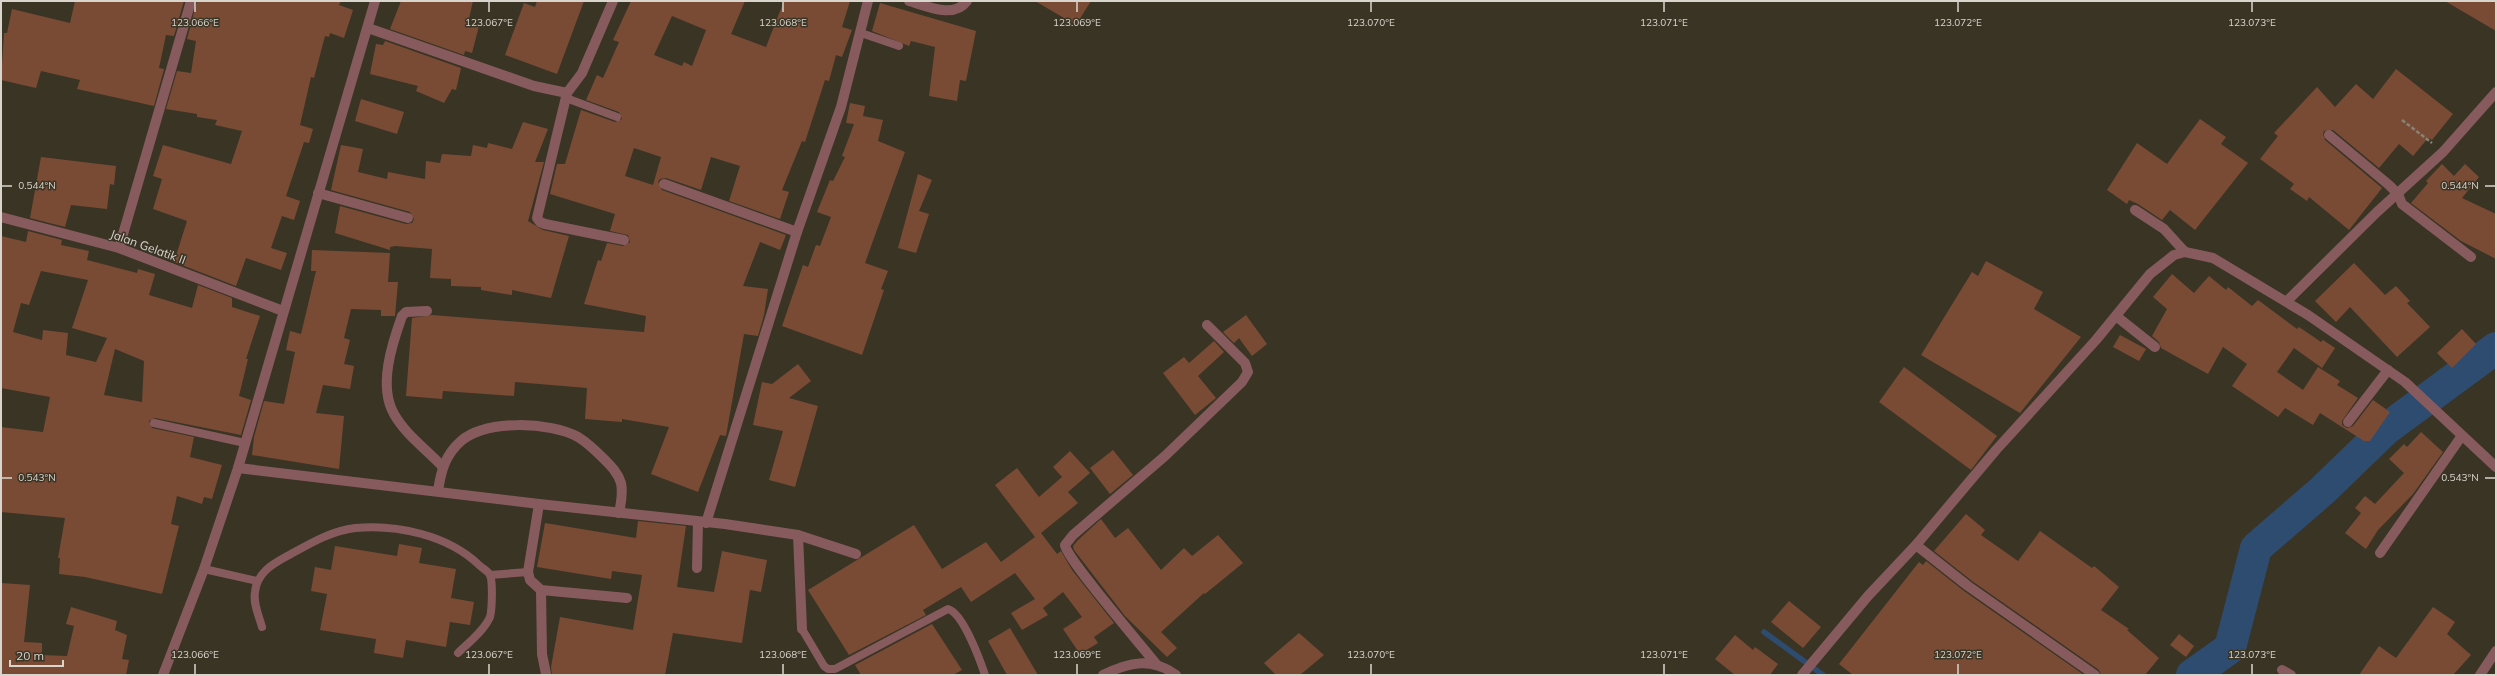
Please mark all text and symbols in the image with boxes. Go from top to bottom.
text: 123.066°E [171,16,219,29]
text: 123.067°E [465,16,513,29]
text: 123.068°E [759,16,807,29]
text: 123.069°E [1053,16,1101,29]
text: 123.070°E [1347,16,1395,29]
text: 123.071°E [1640,16,1688,29]
text: 123.072°E [1934,16,1982,29]
text: 123.073°E [2228,16,2276,29]
text: 0.544°N [18,179,56,192]
text: 0.544°N [2441,179,2479,192]
street label: Jalan Gelatik II [108,226,188,267]
text: 0.543°N [18,471,56,484]
text: 0.543°N [2441,471,2479,484]
scale bar [10,642,63,668]
text: 20 m [16,648,44,663]
text: 123.066°E [171,648,219,661]
text: 123.067°E [465,648,513,661]
text: 123.068°E [759,648,807,661]
text: 123.069°E [1053,648,1101,661]
text: 123.070°E [1347,648,1395,661]
text: 123.071°E [1640,648,1688,661]
text: 123.072°E [1934,648,1982,661]
text: 123.073°E [2228,648,2276,661]

